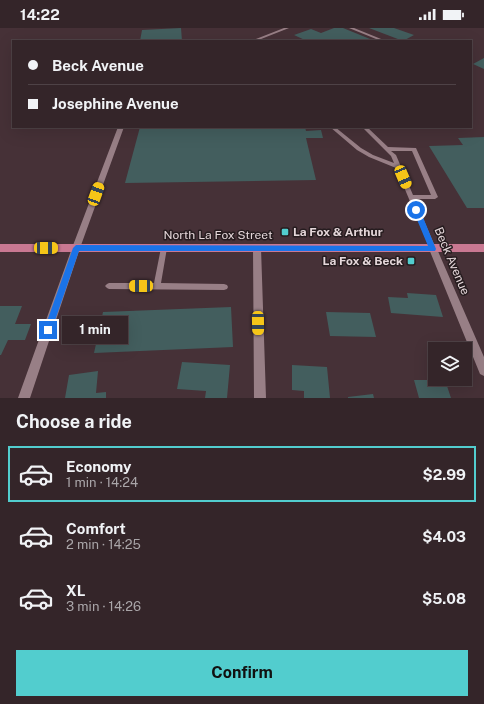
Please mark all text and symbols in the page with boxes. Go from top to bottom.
text: 14:22 [20,6,60,23]
text: Beck Avenue [52,57,144,74]
text: Josephine Avenue [52,95,179,112]
car [393,164,413,190]
car [86,181,106,207]
route start [407,201,425,219]
place label: La Fox & Arthur [293,225,383,239]
street label: Beck Avenue [431,225,473,297]
marker: La Fox & Arthur [280,227,290,237]
street label: North La Fox Street [163,228,273,242]
car [34,242,58,254]
place label: La Fox & Beck [323,254,403,268]
marker: La Fox & Beck [406,256,416,266]
car [129,280,153,292]
car [252,311,264,335]
callout: 1 min [62,316,128,344]
route end [39,321,57,339]
text: 1 min [79,322,111,337]
map controls [428,342,472,386]
button: layers [428,342,472,386]
text: Choose a ride [16,411,132,432]
icon: car [18,456,54,492]
text: Economy [66,458,131,475]
text: $2.99 [423,466,466,483]
text: 1 min · 14:24 [66,475,138,490]
icon: car [18,518,54,554]
text: Comfort [66,520,126,537]
text: $4.03 [422,528,466,545]
text: 2 min · 14:25 [66,537,141,552]
icon: car [18,580,54,616]
text: XL [66,582,85,599]
text: $5.08 [422,590,466,607]
text: 3 min · 14:26 [66,599,141,614]
button: Confirm [16,650,468,696]

